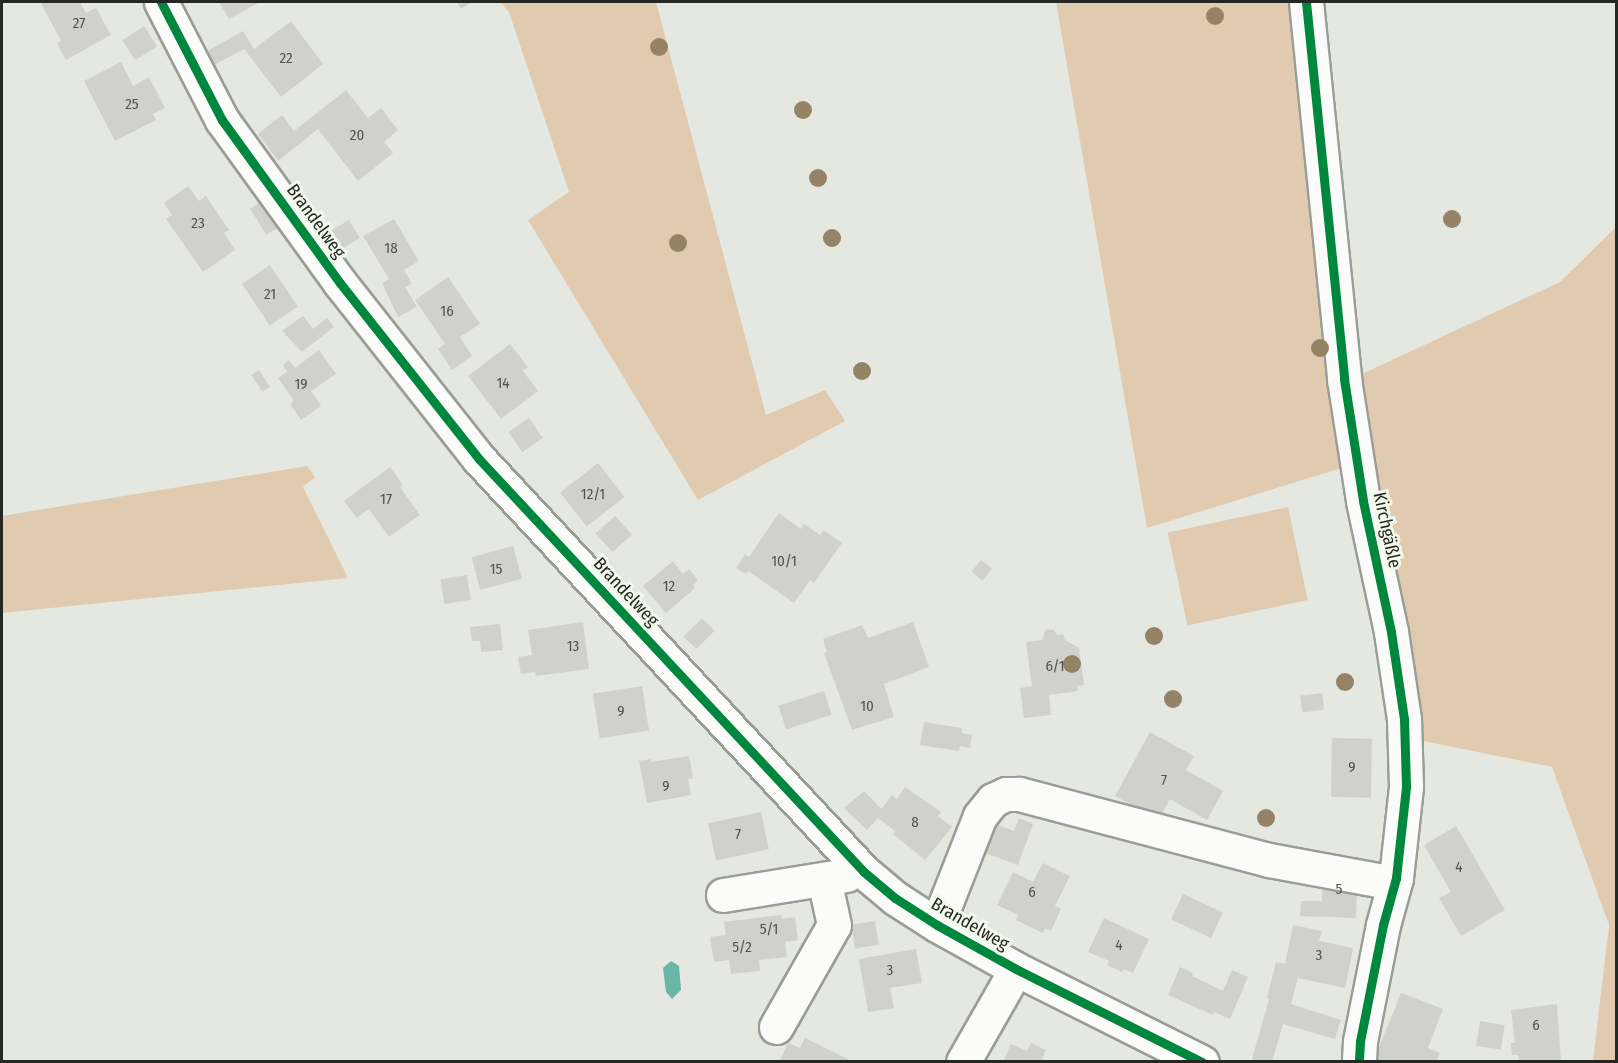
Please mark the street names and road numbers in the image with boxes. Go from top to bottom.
street label: Brandelweg [282,180,350,262]
street label: Kirchgäßle [1368,490,1406,570]
street label: Brandelweg [589,553,663,631]
street label: Brandelweg [927,893,1013,955]

